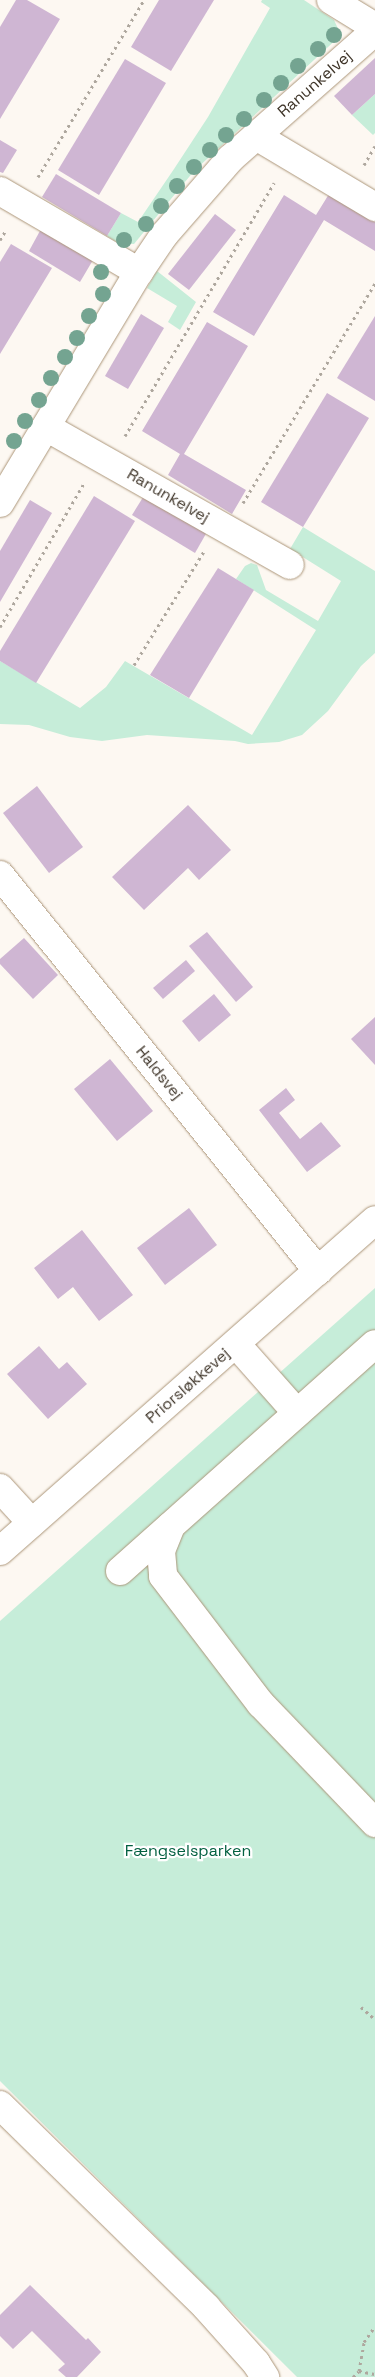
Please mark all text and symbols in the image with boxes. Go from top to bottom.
street label: Ranunkelvej [274,47,356,121]
street label: Ranunkelvej [123,465,213,527]
street label: Haldsvej [131,1042,187,1104]
street label: Priorsløkkevej [142,1344,234,1428]
park label: Fængselsparken [125,1841,251,1861]

